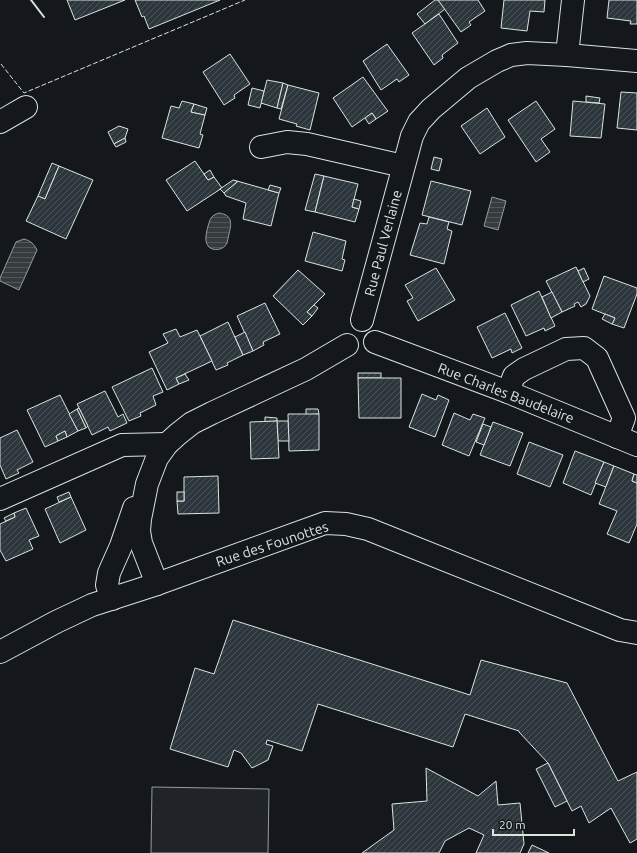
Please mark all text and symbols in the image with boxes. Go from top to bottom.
street label: Rue Paul Verlaine [361,188,405,298]
street label: Rue Charles Baudelaire [436,360,576,426]
street label: Rue des Founottes [214,518,330,570]
scale bar [493,811,574,837]
text: 20 m [499,818,526,831]

